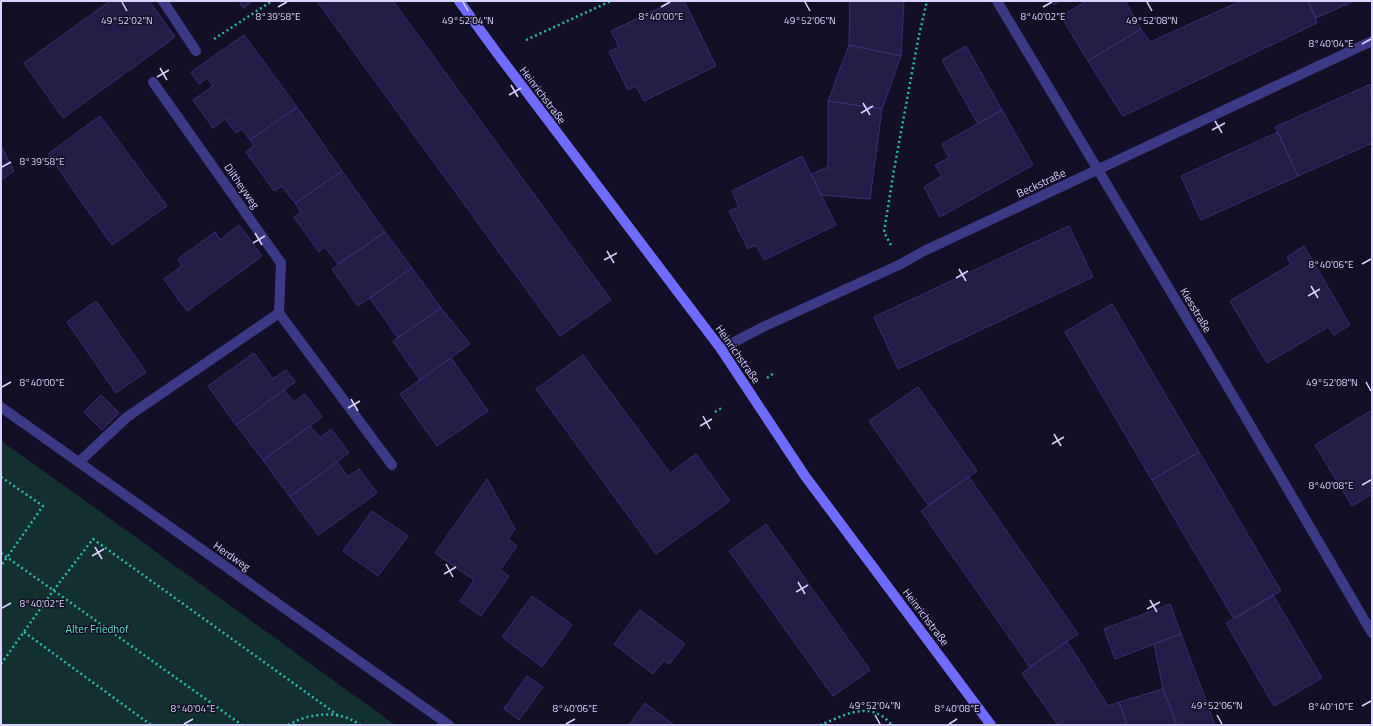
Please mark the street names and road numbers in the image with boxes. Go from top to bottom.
street label: Heinrichstraße [516,63,570,127]
street label: Diltheyweg [220,160,264,212]
street label: Beckstraße [1014,164,1069,201]
street label: Kiesstraße [1176,285,1216,336]
street label: Heinrichstraße [712,321,764,387]
street label: Herdweg [210,537,254,575]
street label: Heinrichstraße [899,585,953,649]

